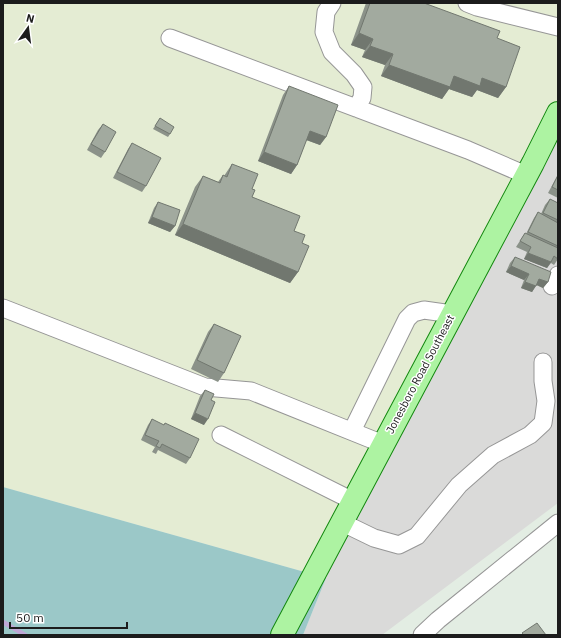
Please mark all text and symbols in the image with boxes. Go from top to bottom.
north arrow [8,8,48,48]
text: N [25,11,36,26]
street label: Jonesboro Road Southeast [383,312,457,436]
scale bar [10,604,127,630]
text: 50 m [16,610,44,625]

